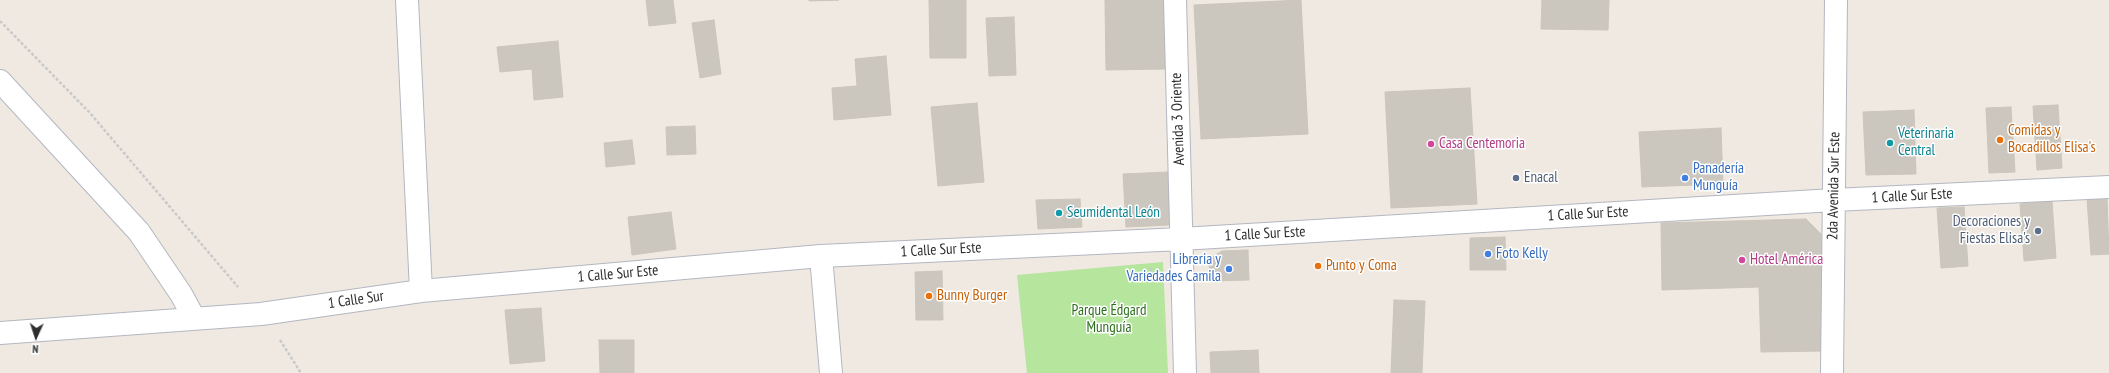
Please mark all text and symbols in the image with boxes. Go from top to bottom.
street label: Avenida 3 Oriente [1167,72,1189,166]
place label: Comidas y Bocadillos Elisa's [2008,122,2095,157]
place label: Veterinaria Central [1898,125,1954,160]
street label: 2da Avenida Sur Este [1824,132,1844,240]
place label: Casa Centemoria [1439,135,1525,153]
marker: Comidas y Bocadillos Elisa's [1995,135,2005,145]
marker: Veterinaria Central [1885,138,1895,148]
marker: Casa Centemoria [1426,139,1436,149]
place label: Panadería Munguía [1693,160,1744,195]
place label: Enacal [1524,169,1558,187]
marker: Enacal [1511,173,1521,183]
marker: Panadería Munguía [1680,173,1690,183]
street label: 1 Calle Sur Este [1871,185,1953,207]
street label: 1 Calle Sur Este [1547,203,1629,225]
place label: Seumidental León [1067,204,1160,222]
marker: Seumidental León [1054,208,1064,218]
place label: Decoraciones y Fiestas Elisa's [1953,213,2030,248]
street label: 1 Calle Sur Este [1224,223,1306,245]
marker: Decoraciones y Fiestas Elisa's [2033,226,2043,236]
street label: 1 Calle Sur Este [900,239,982,261]
place label: Foto Kelly [1496,245,1548,263]
marker: Foto Kelly [1483,249,1493,259]
place label: Libreria y Variedades Camila [1126,251,1221,286]
place label: Hotel América [1750,251,1823,269]
marker: Hotel América [1737,255,1747,265]
place label: Punto y Coma [1326,257,1397,275]
marker: Punto y Coma [1313,261,1323,271]
street label: 1 Calle Sur Este [577,262,659,286]
marker: Libreria y Variedades Camila [1224,264,1234,274]
street label: 1 Calle Sur [327,287,385,313]
place label: Bunny Burger [937,287,1007,305]
marker: Bunny Burger [924,291,934,301]
park label: Parque Édgard Munguía [1072,302,1146,337]
north arrow [16,317,56,357]
text: N [32,342,39,356]

